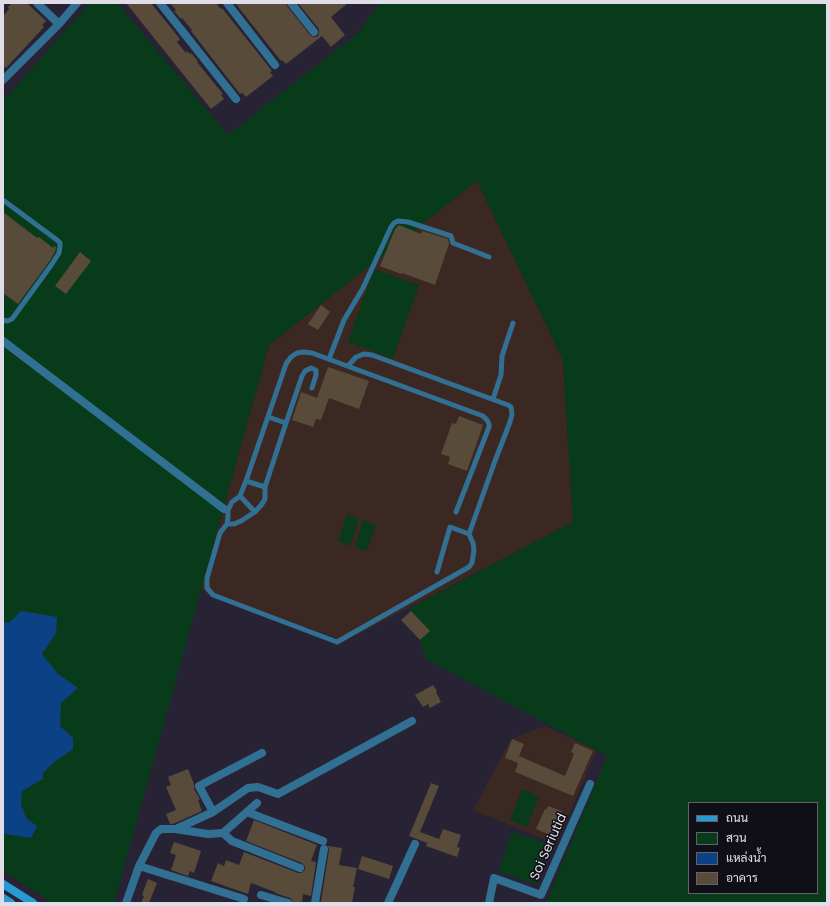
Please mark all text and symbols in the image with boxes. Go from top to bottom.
legend [688,802,818,894]
text: ถนน [726,809,748,826]
street label: Soi Seriutid [527,811,571,883]
text: สวน [726,829,747,846]
text: แหล่งน้ำ [726,849,766,866]
text: อาคาร [726,869,758,886]

